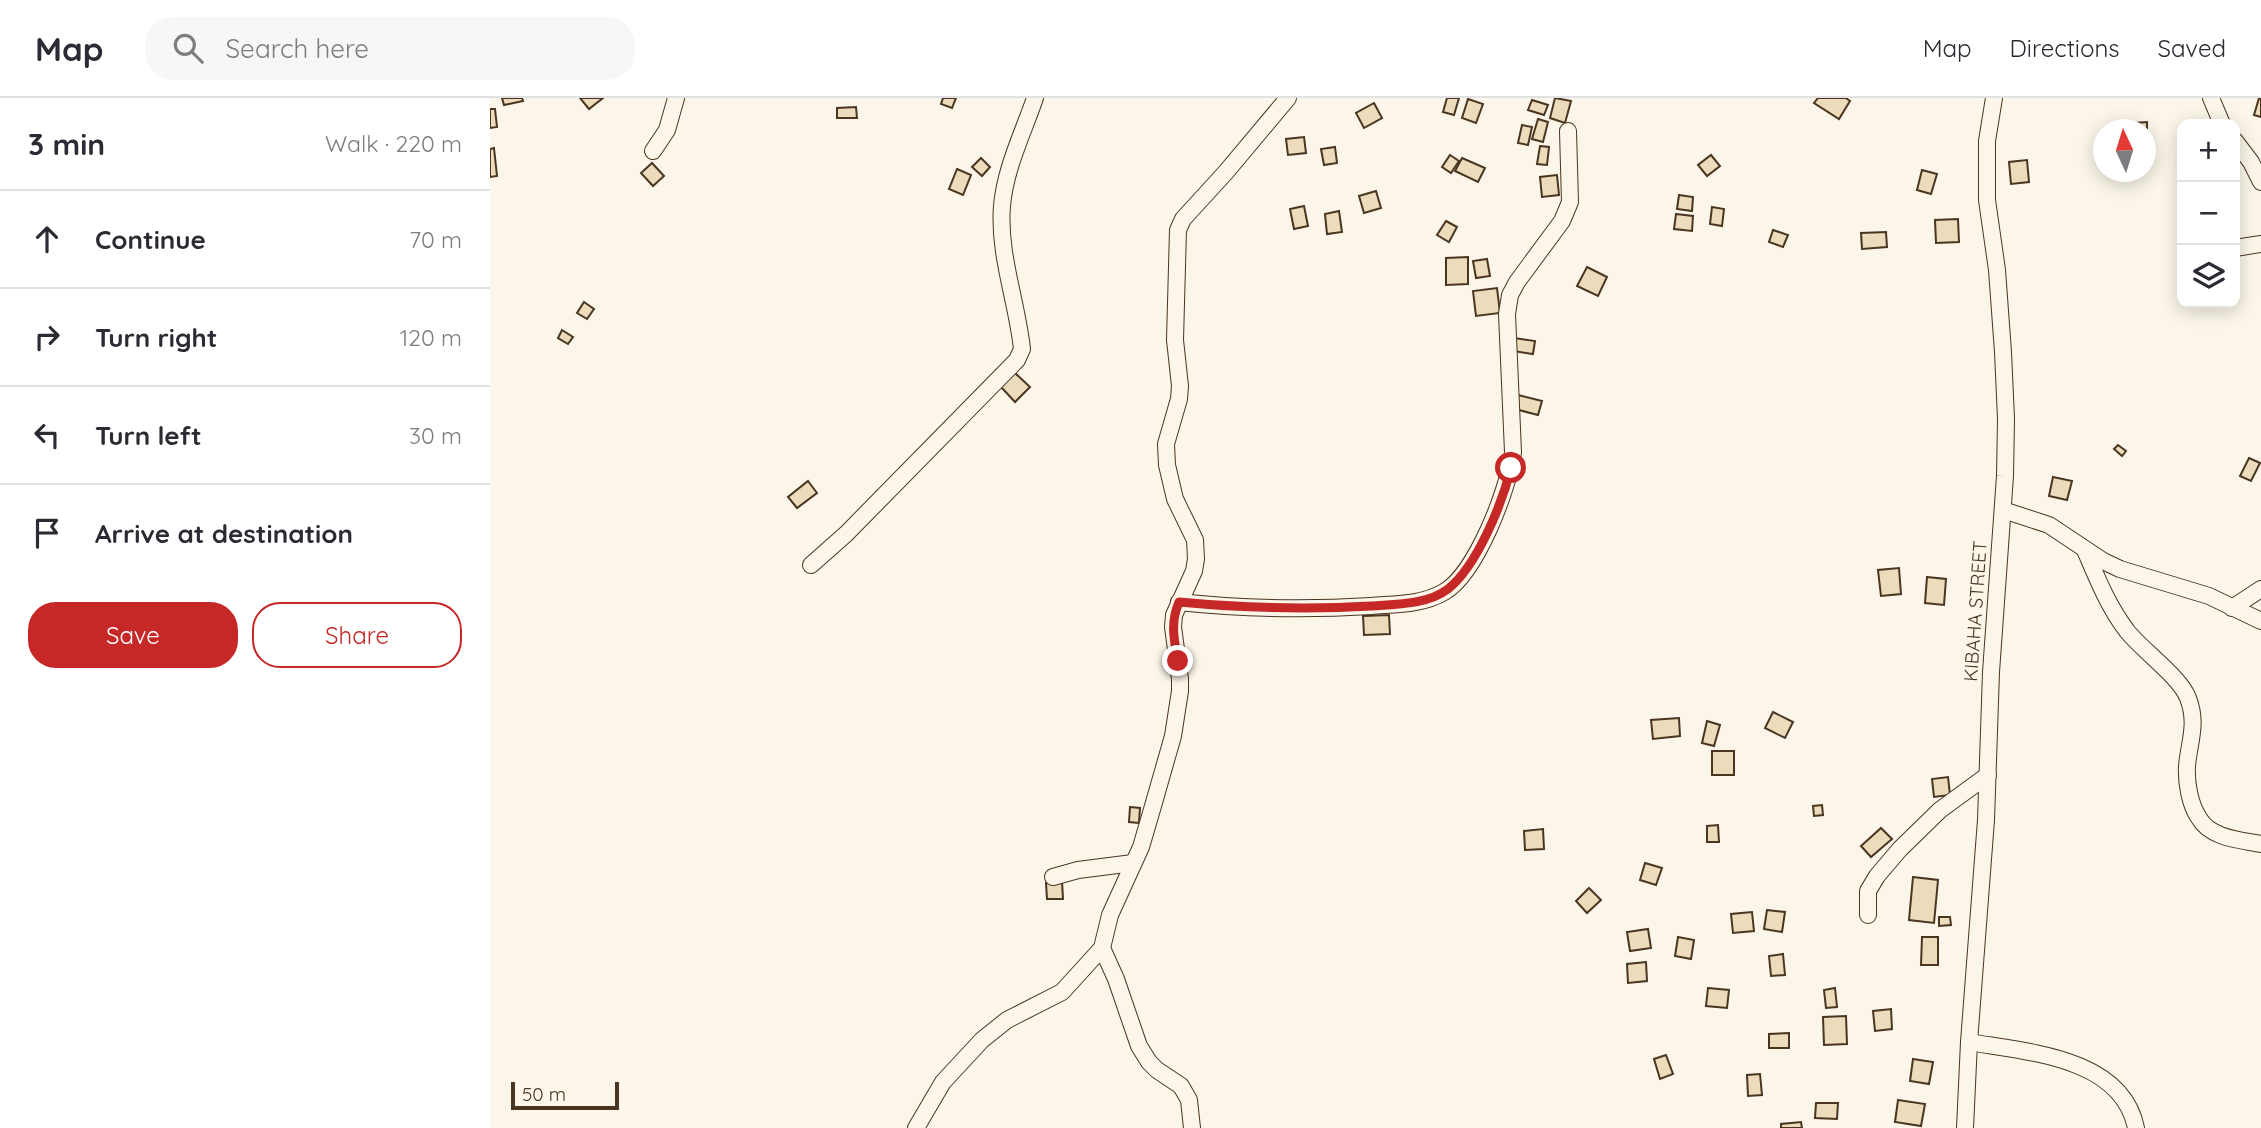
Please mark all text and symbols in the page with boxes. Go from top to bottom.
search box [145,17,635,80]
text: Map [35,28,103,69]
icon: search [169,29,207,67]
text: Search here [225,32,369,65]
text: Map [1923,33,1972,63]
text: Directions [2010,33,2120,63]
text: Saved [2158,33,2226,63]
north arrow [2093,119,2156,182]
map controls [2177,119,2240,308]
button: + [2177,119,2240,182]
text: 3 min [28,125,105,163]
text: Walk · 220 m [325,129,462,158]
button: − [2177,182,2240,245]
icon: ahead [28,220,66,258]
text: Continue [95,223,206,256]
text: 70 m [409,225,462,254]
button: layers [2177,245,2240,308]
icon: right [28,318,66,356]
text: Turn right [95,321,217,354]
text: 120 m [400,323,462,352]
icon: left [28,416,66,454]
text: Turn left [95,419,202,452]
text: 30 m [409,421,462,450]
route start [1495,452,1526,483]
icon: arrive [28,514,66,552]
text: Arrive at destination [95,517,353,550]
street label: KIBAHA STREET [1958,540,1992,682]
button: Save [28,602,238,668]
button: Share [252,602,462,668]
route end [1162,645,1193,676]
scale bar [511,1079,620,1111]
text: 50 m [522,1082,566,1106]

